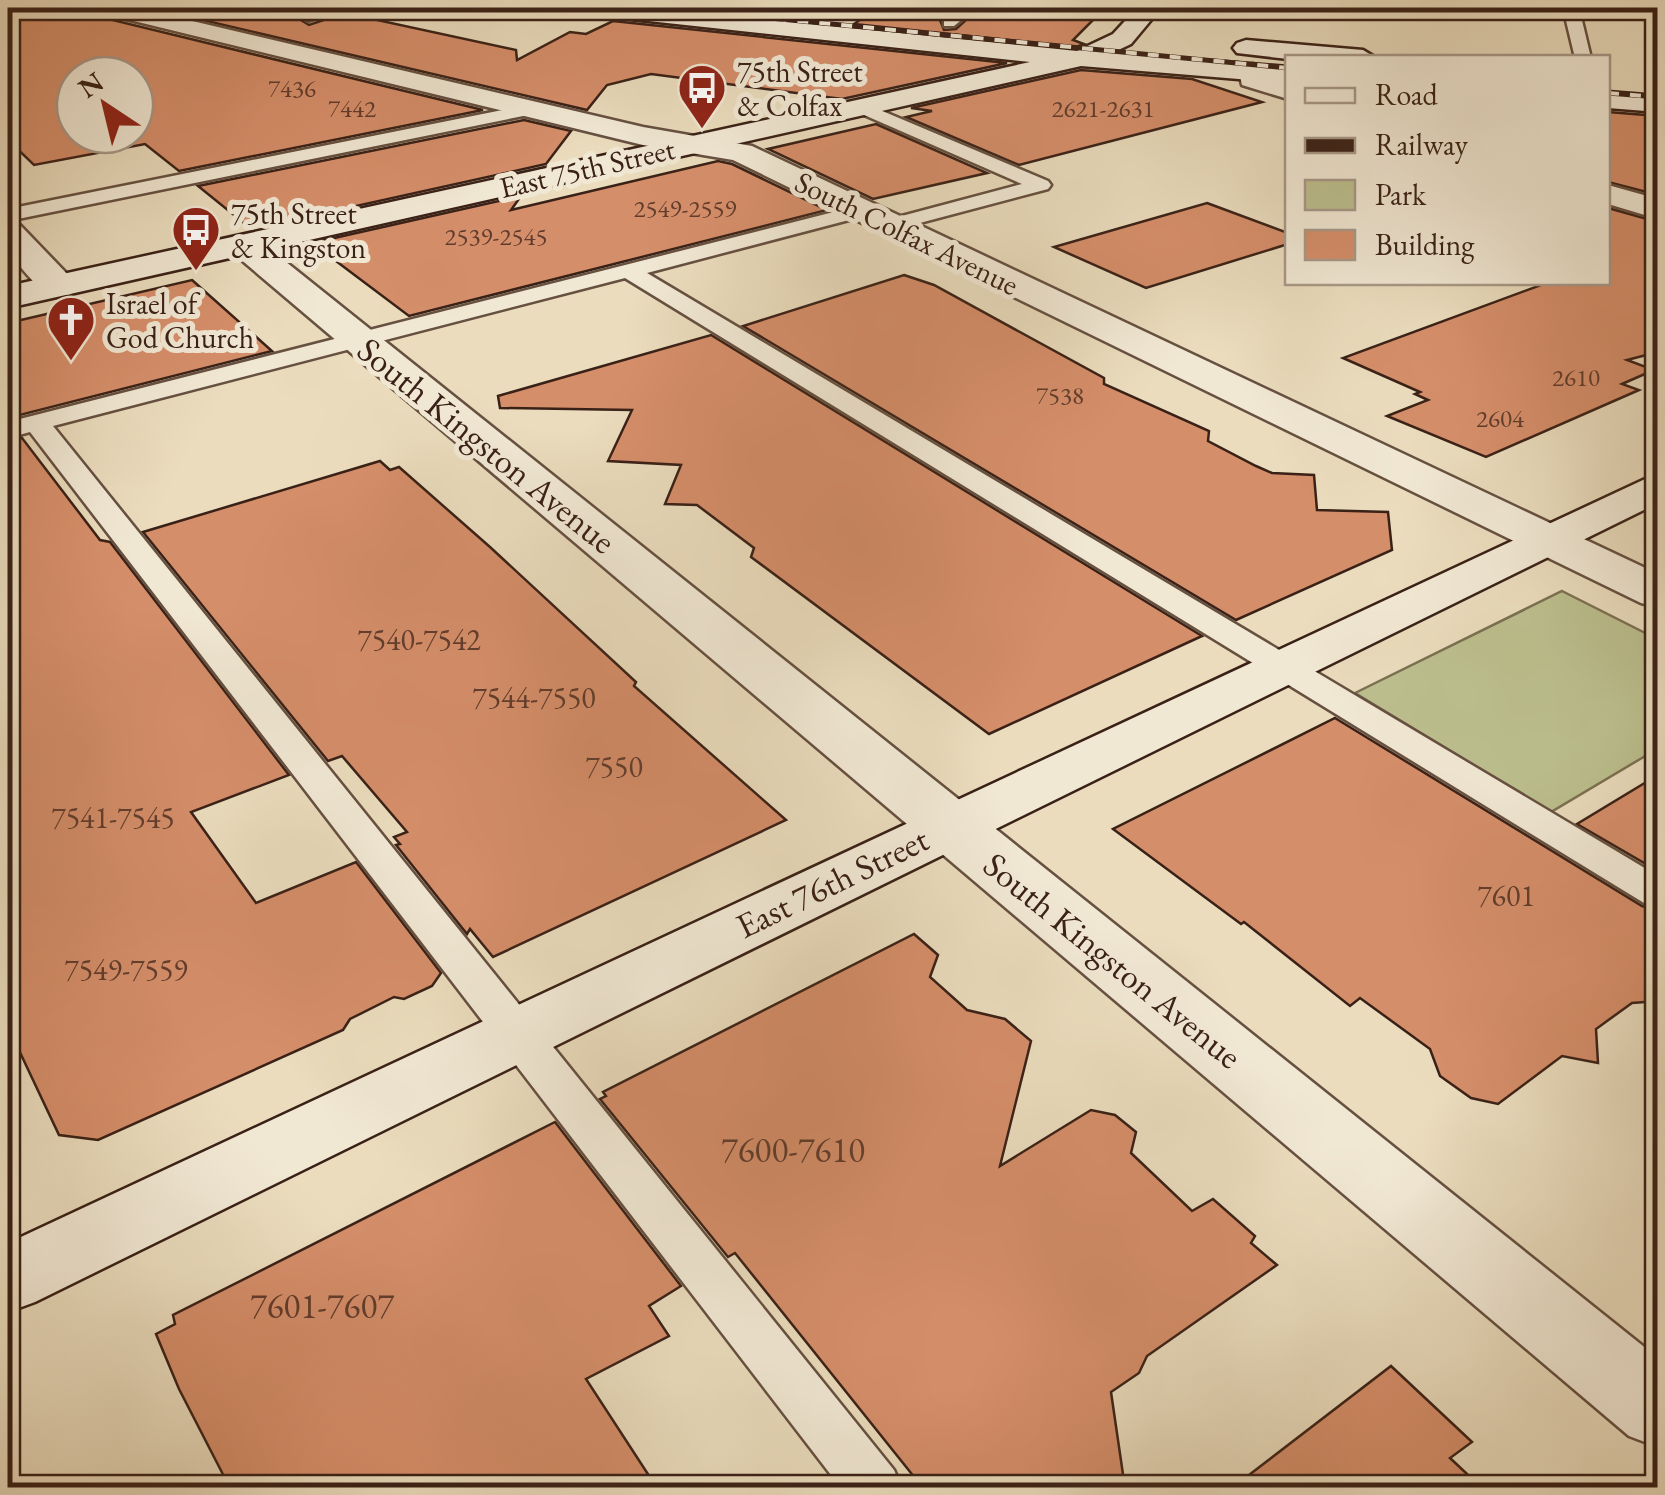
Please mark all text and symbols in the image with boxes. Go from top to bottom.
place label: 75th Street & Colfax [737,52,863,125]
north arrow [55,55,155,155]
legend [1285,55,1610,285]
bus stop icon: 75th Street & Colfax [676,62,728,130]
text: N [71,63,111,106]
house number: 7436 [268,72,316,104]
text: Road [1375,75,1439,114]
house number: 7442 [328,92,376,124]
house number: 2621-2631 [1052,92,1154,124]
text: Railway [1375,125,1469,164]
street label: East 75th Street [495,129,679,207]
street label: South Colfax Avenue [789,162,1025,304]
text: Park [1375,175,1427,214]
house number: 2549-2559 [634,192,736,224]
place label: 75th Street & Kingston [231,194,366,267]
bus stop icon: 75th Street & Kingston [170,204,222,272]
house number: 2539-2545 [445,220,547,252]
text: Building [1375,225,1475,264]
place label: Israel of God Church [106,284,254,357]
church icon: Israel of God Church [45,294,97,362]
street label: South Kingston Avenue [349,327,625,563]
house number: 2610 [1552,361,1600,393]
house number: 7538 [1036,379,1084,411]
house number: 2604 [1476,402,1525,434]
house number: 7540-7542 [357,620,481,659]
house number: 7544-7550 [472,678,596,717]
house number: 7550 [585,747,643,786]
house number: 7541-7545 [51,798,175,837]
street label: East 76th Street [728,816,936,948]
street label: South Kingston Avenue [975,842,1251,1078]
house number: 7601 [1477,876,1535,915]
house number: 7549-7559 [64,950,188,989]
house number: 7600-7610 [721,1127,865,1172]
house number: 7601-7607 [250,1283,394,1328]

